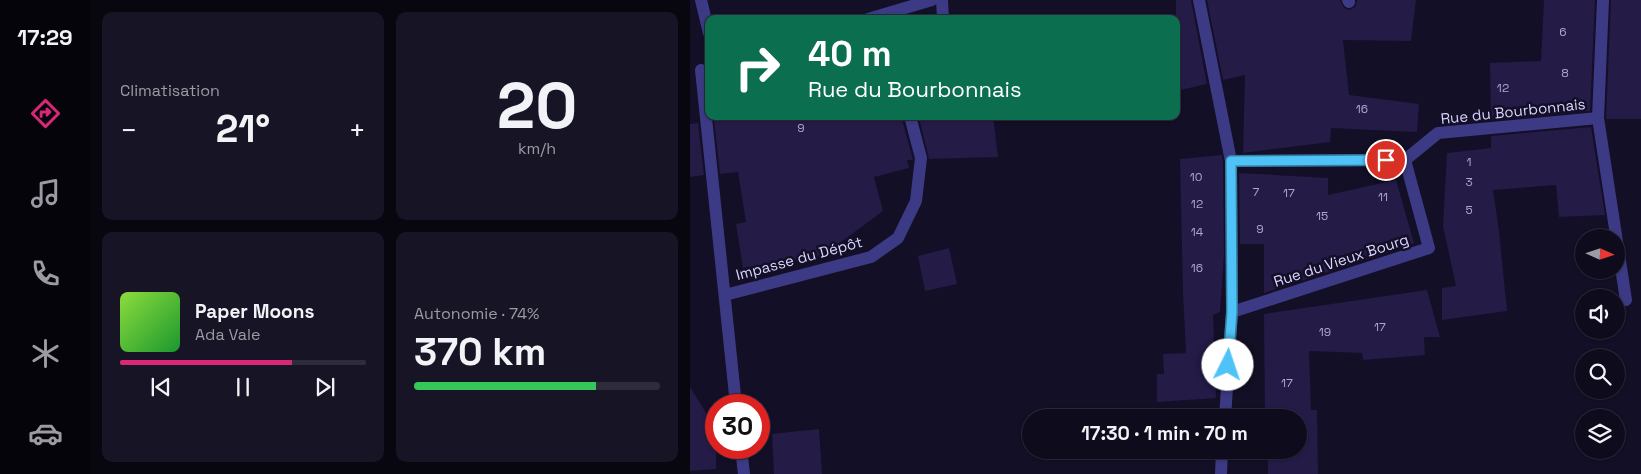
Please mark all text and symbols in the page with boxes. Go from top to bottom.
text: 17:29 [17,23,73,51]
house number: 6 [1559,24,1567,40]
text: 40 m [808,32,892,76]
icon: right [725,35,790,100]
text: 20 [497,64,577,147]
house number: 8 [1561,65,1569,81]
text: Rue du Bourbonnais [808,75,1022,103]
text: Climatisation [120,80,220,101]
house number: 12 [1497,80,1509,96]
street label: Rue du Bourbonnais [1440,94,1586,128]
icon: directions [28,96,63,131]
house number: 16 [1356,101,1368,117]
text: 21° [216,105,270,153]
text: − [120,112,137,148]
text: + [349,112,366,148]
house number: 9 [797,120,805,136]
text: km/h [518,138,556,159]
pin [1365,139,1407,181]
icon: arrive [1372,146,1400,174]
house number: 1 [1466,154,1472,170]
house number: 10 [1190,169,1202,185]
house number: 3 [1465,174,1473,190]
icon: music [28,176,63,211]
house number: 7 [1253,184,1260,200]
house number: 17 [1283,185,1295,201]
house number: 11 [1378,189,1388,205]
house number: 12 [1191,196,1203,212]
house number: 5 [1465,202,1473,218]
house number: 15 [1316,208,1328,224]
house number: 9 [1256,221,1264,237]
house number: 14 [1191,224,1204,240]
street label: Rue du Vieux Bourg [1271,229,1411,291]
north arrow [1575,229,1625,279]
map controls [1575,229,1625,459]
street label: Impasse du Dépôt [734,232,865,284]
icon: phone [28,256,63,291]
house number: 16 [1191,260,1203,276]
button: sound [1575,289,1625,339]
text: Paper Moons [195,299,314,324]
text: Autonomie · 74% [414,303,539,324]
house number: 17 [1374,319,1386,335]
text: Ada Vale [195,324,260,345]
house number: 19 [1319,324,1331,340]
text: 370 km [414,328,546,376]
icon: climate [28,336,63,371]
position arrow [1201,338,1253,390]
button: search [1575,349,1625,399]
icon: previous [147,373,175,401]
icon: pause [229,373,257,401]
icon: next [311,373,339,401]
house number: 17 [1281,375,1293,391]
speed limit sign: 30 [705,394,770,459]
button: layers [1575,409,1625,459]
icon: car [28,416,63,451]
text: 17:30 · 1 min · 70 m [1081,421,1248,446]

